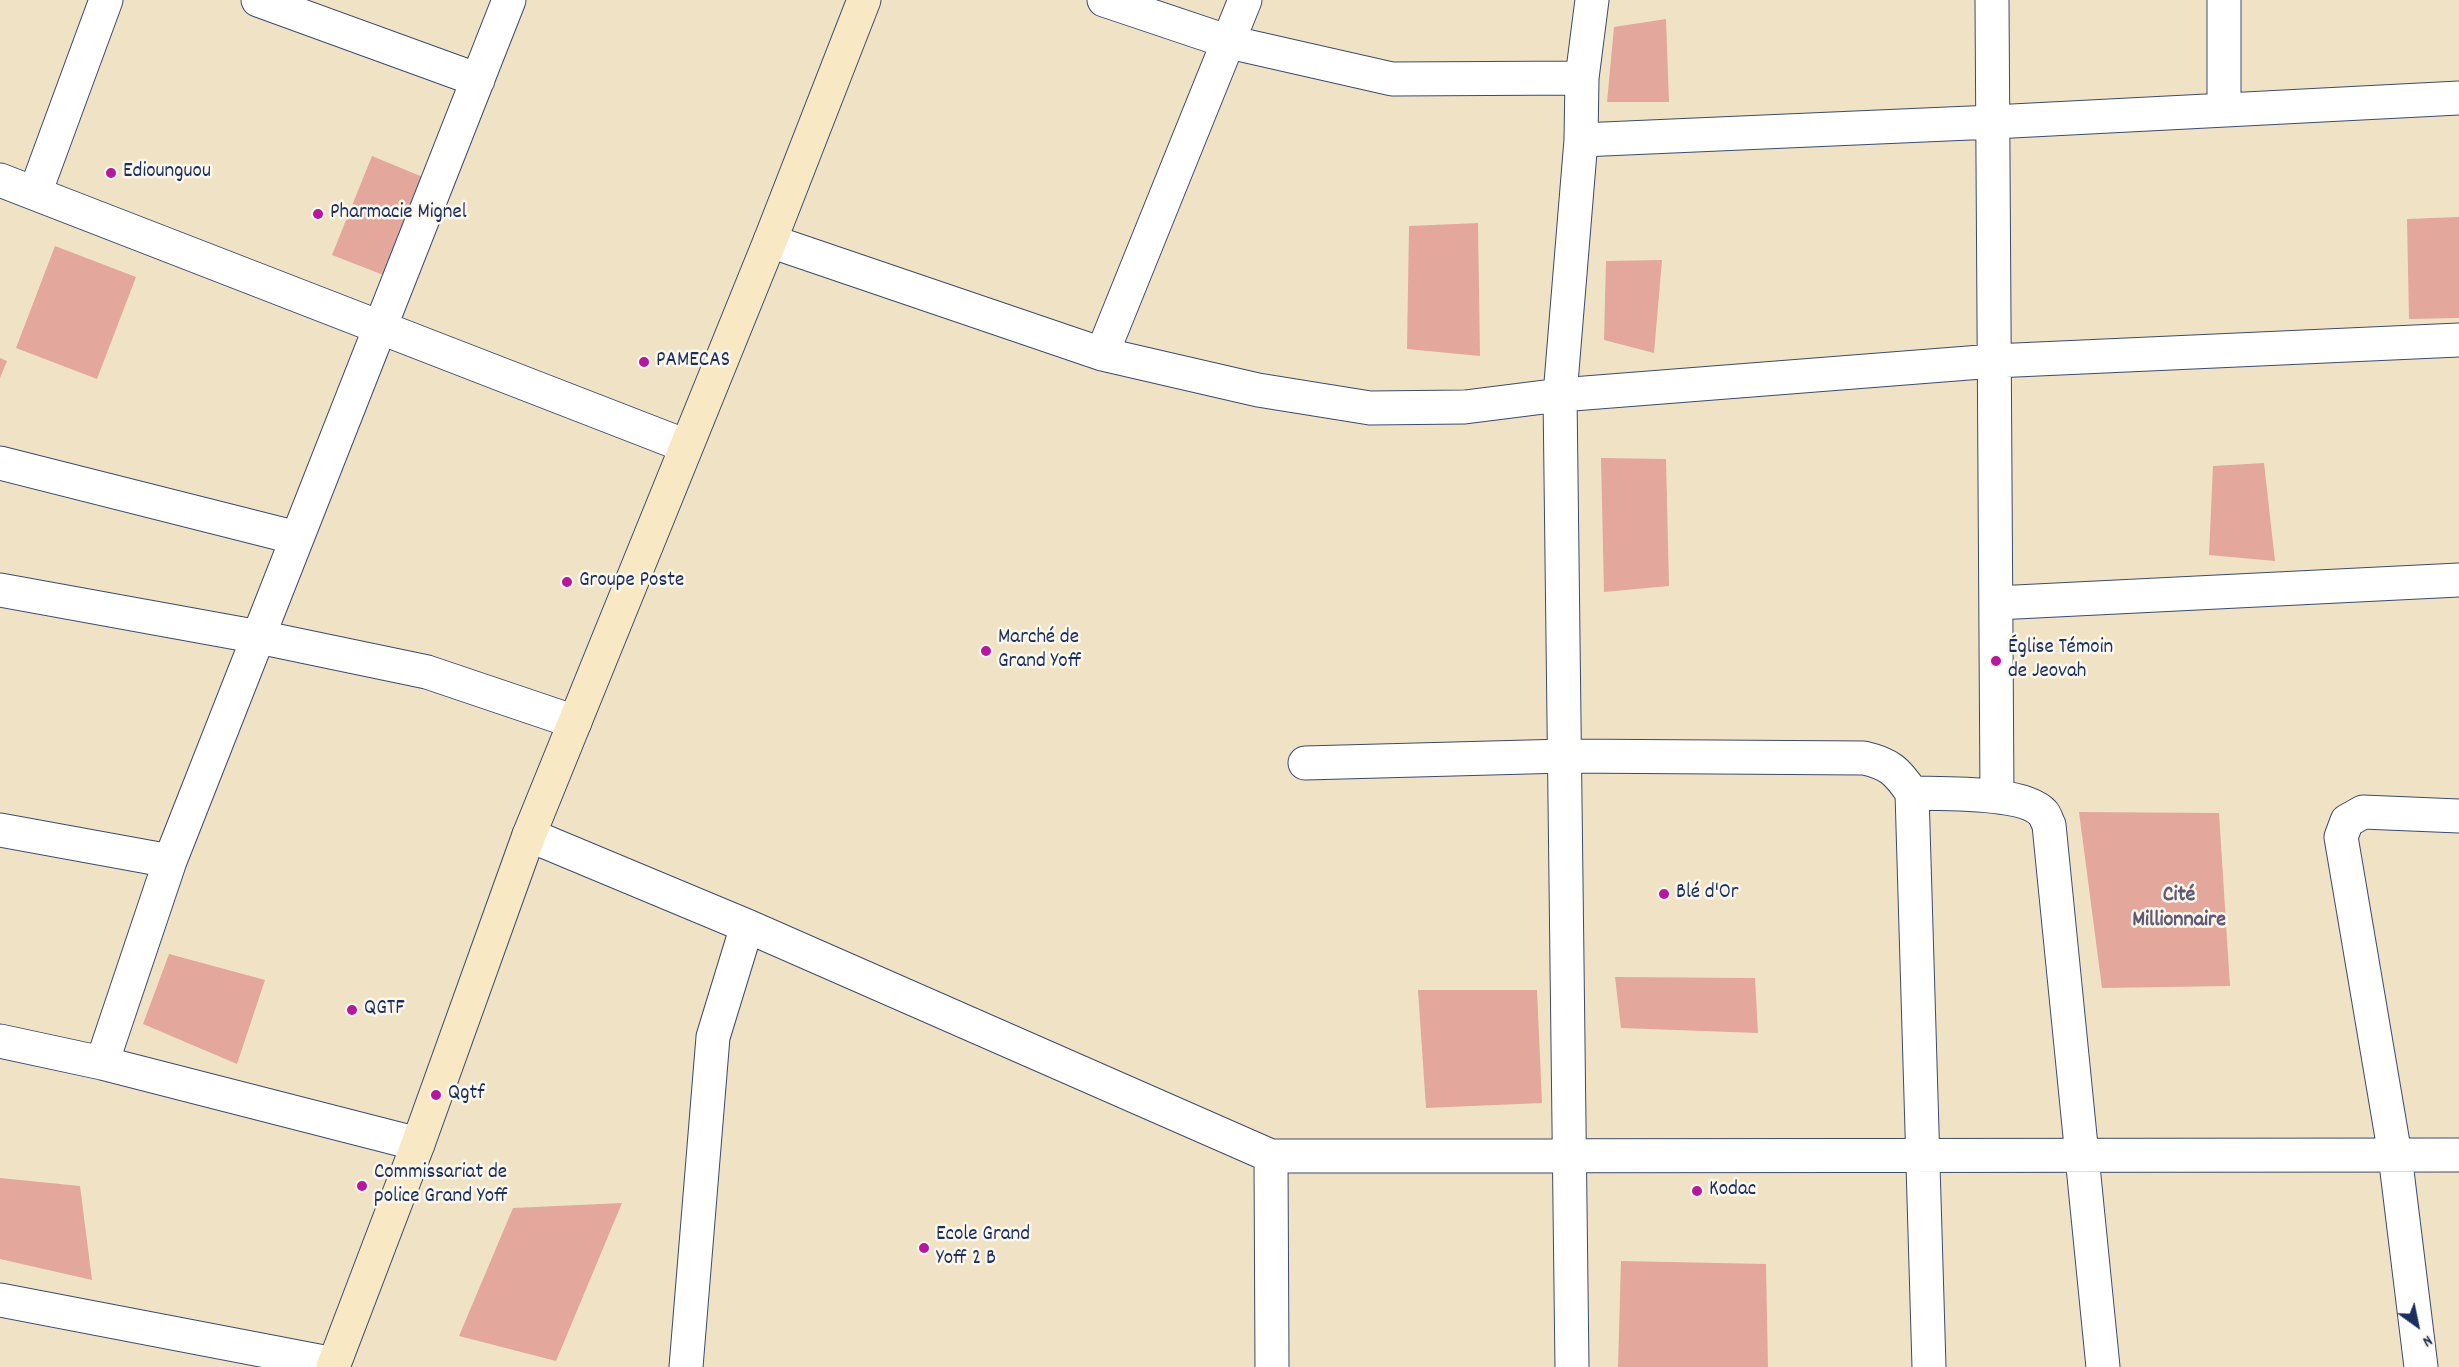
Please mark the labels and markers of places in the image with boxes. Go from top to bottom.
place label: Ediounguou [123,160,211,186]
marker: Ediounguou [104,166,118,180]
place label: Pharmacie Mignel [330,201,467,227]
marker: Pharmacie Mignel [311,207,325,221]
place label: PAMECAS [656,349,730,375]
marker: PAMECAS [637,355,651,369]
place label: Groupe Poste [579,569,684,595]
marker: Groupe Poste [560,575,574,589]
place label: Marché de Grand Yoff [998,626,1082,676]
place label: Église Témoin de Jeovah [2008,636,2113,686]
marker: Marché de Grand Yoff [979,644,993,658]
marker: Église Témoin de Jeovah [1989,654,2003,668]
place label: Blé d'Or [1676,881,1739,907]
marker: Blé d'Or [1657,887,1671,901]
place label: QGTF [364,997,405,1023]
marker: QGTF [345,1003,359,1017]
place label: Qgtf [448,1082,485,1108]
marker: Qgtf [429,1088,443,1102]
place label: Commissariat de police Grand Yoff [374,1161,508,1211]
place label: Kodac [1709,1178,1756,1204]
marker: Commissariat de police Grand Yoff [355,1179,369,1193]
marker: Kodac [1690,1184,1704,1198]
place label: Ecole Grand Yoff 2 B [936,1223,1030,1273]
marker: Ecole Grand Yoff 2 B [917,1241,931,1255]

